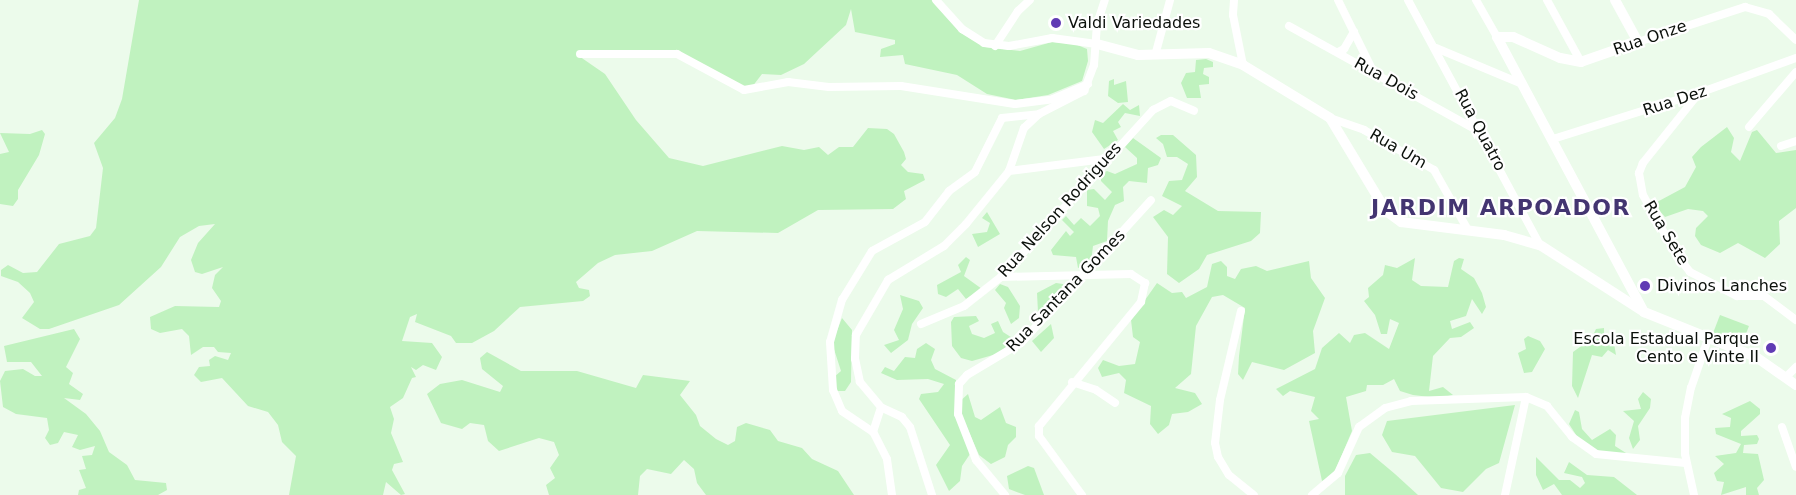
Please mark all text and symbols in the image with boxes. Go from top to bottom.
place label: Valdi Variedades [1068,13,1200,33]
marker: Valdi Variedades [1049,16,1063,30]
street label: Rua Onze [1611,16,1689,60]
street label: Rua Dois [1351,54,1421,104]
street label: Rua Dez [1641,82,1709,120]
street label: Rua Quatro [1450,86,1510,174]
street label: Rua Um [1366,125,1430,173]
street label: Rua Nelson Rodrigues [994,139,1126,281]
district label: JARDIM ARPOADOR [1371,195,1631,221]
street label: Rua Sete [1639,197,1693,269]
street label: Rua Santana Gomes [1003,226,1129,356]
place label: Divinos Lanches [1657,276,1787,296]
marker: Divinos Lanches [1638,279,1652,293]
place label: Escola Estadual Parque Cento e Vinte II [1573,329,1759,367]
marker: Escola Estadual Parque Cento e Vinte II [1764,341,1778,355]

